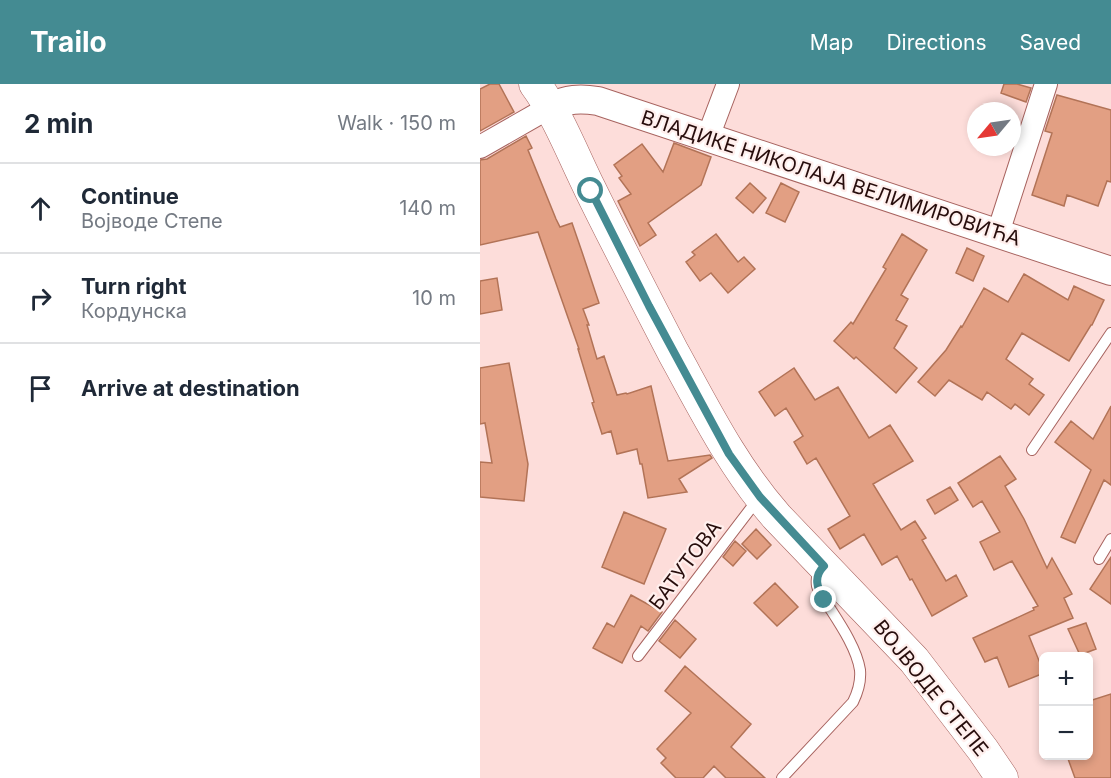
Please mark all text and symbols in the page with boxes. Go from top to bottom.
text: Trailo [30,25,107,59]
text: Map [810,30,853,55]
text: Directions [886,30,987,55]
text: Saved [1020,30,1081,55]
north arrow [967,102,1021,156]
street label: ВЛАДИКЕ НИКОЛАЈА ВЕЛИМИРОВИЋА [638,105,1024,251]
text: 2 min [24,108,94,139]
text: Walk · 150 m [337,111,456,135]
route start [577,177,603,203]
text: Continue [81,183,179,209]
icon: ahead [24,192,57,225]
text: 140 m [399,196,456,220]
text: Војводе Степе [81,209,223,233]
text: Turn right [81,273,187,299]
icon: right [24,282,57,315]
text: 10 m [412,286,456,310]
text: Кордунска [81,299,187,323]
icon: arrive [24,372,57,405]
text: Arrive at destination [81,375,300,401]
street label: БАТУТОВА [644,516,726,614]
route end [810,586,836,612]
street label: ВОЈВОДЕ СТЕПЕ [869,615,993,761]
map controls [1039,652,1093,760]
button: + [1039,652,1093,706]
button: − [1039,706,1093,760]

